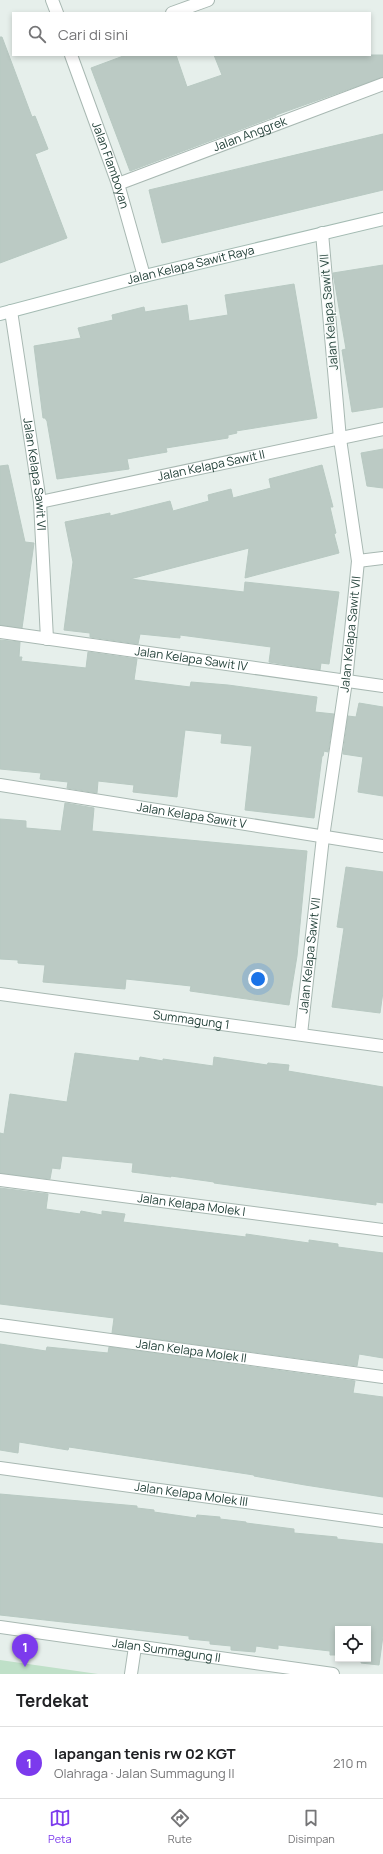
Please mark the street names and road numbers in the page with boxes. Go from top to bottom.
street label: Jalan Anggrek [211,112,290,155]
street label: Jalan Flamboyan [88,119,133,210]
street label: Jalan Kelapa Sawit Raya [125,241,256,288]
street label: Jalan Kelapa Sawit VII [315,253,342,371]
street label: Jalan Kelapa Sawit VI [19,417,50,531]
street label: Jalan Kelapa Sawit II [156,445,266,485]
street label: Jalan Kelapa Sawit VII [335,575,364,693]
street label: Jalan Kelapa Sawit IV [134,642,249,675]
street label: Jalan Kelapa Sawit V [136,798,249,832]
street label: Jalan Kelapa Sawit VII [294,897,324,1014]
street label: Summagung 1 [152,1006,231,1033]
street label: Jalan Kelapa Molek I [136,1189,246,1220]
street label: Jalan Kelapa Molek II [135,1335,248,1366]
street label: Jalan Kelapa Molek III [133,1478,249,1510]
street label: Jalan Summagung II [111,1634,222,1666]

